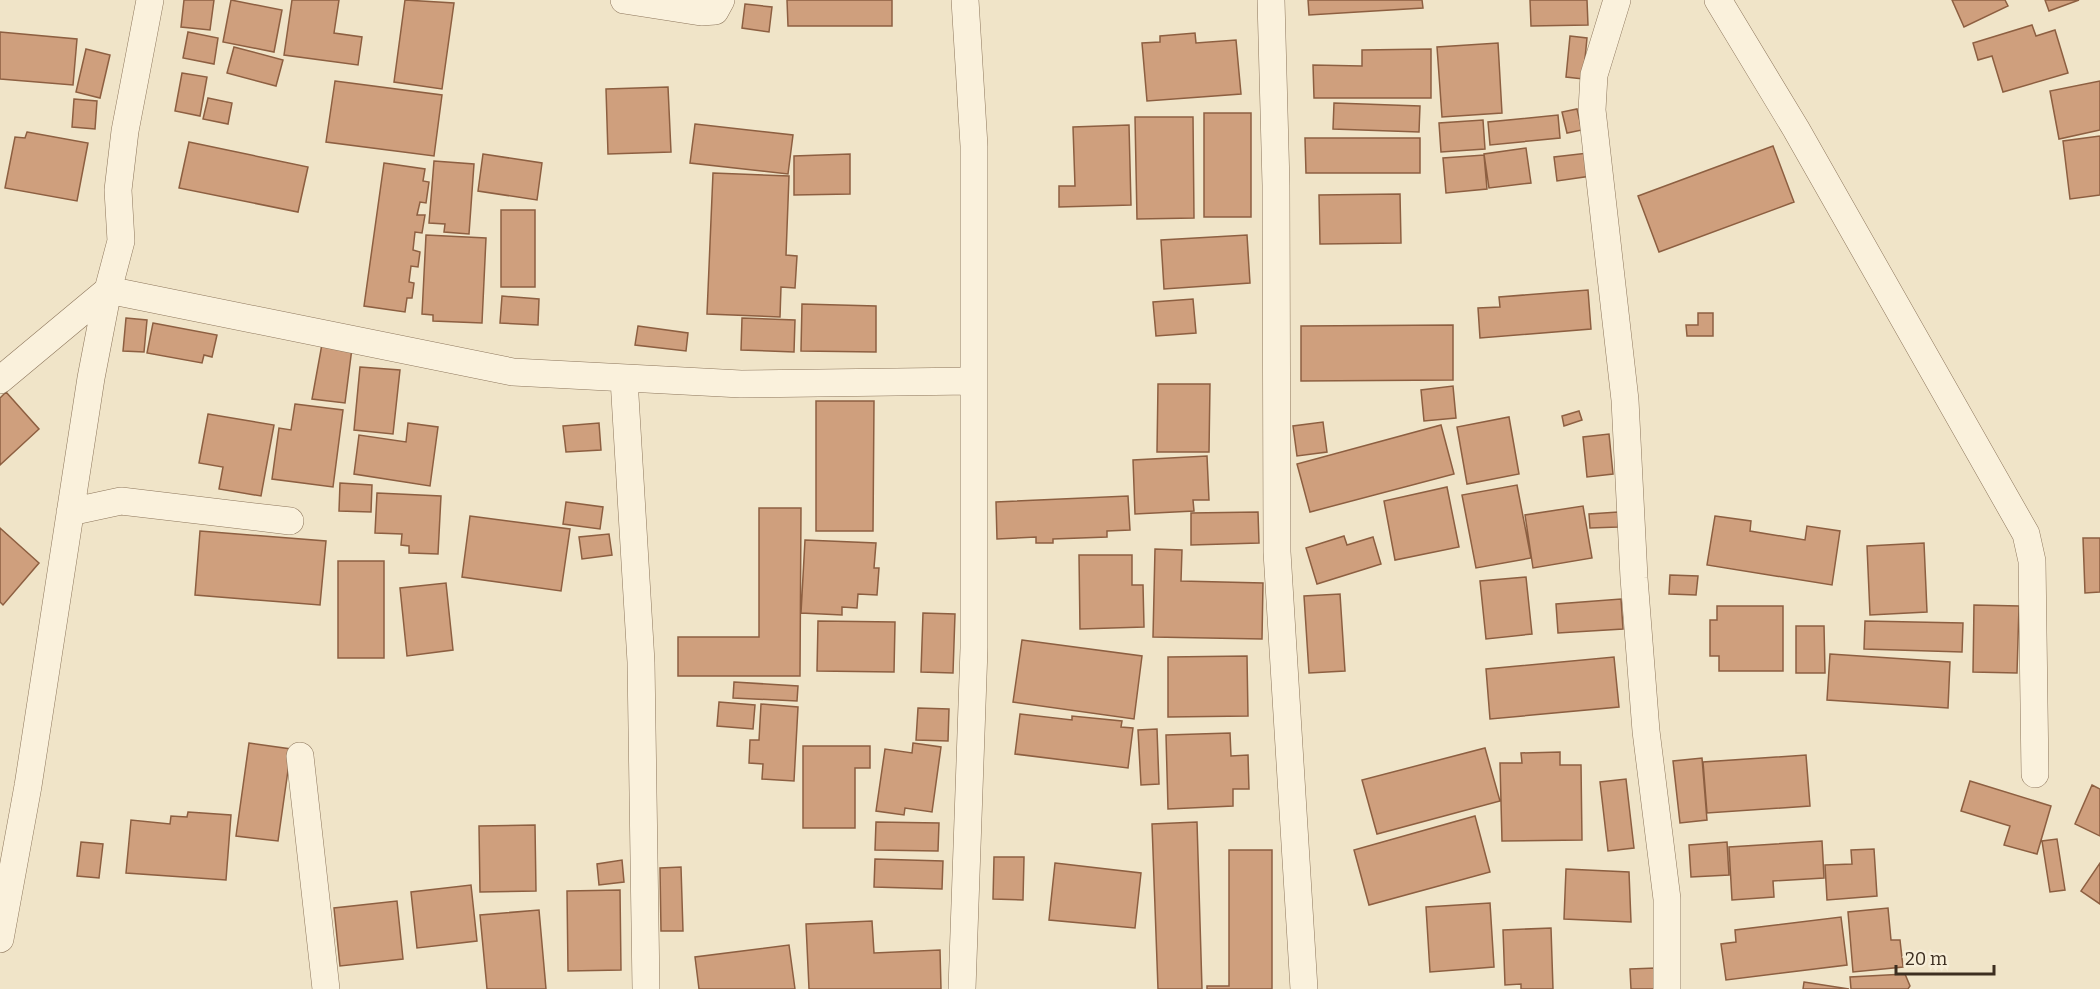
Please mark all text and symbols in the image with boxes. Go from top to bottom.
scale bar [1896,938,1994,976]
text: 20 m [1905,948,1947,970]

